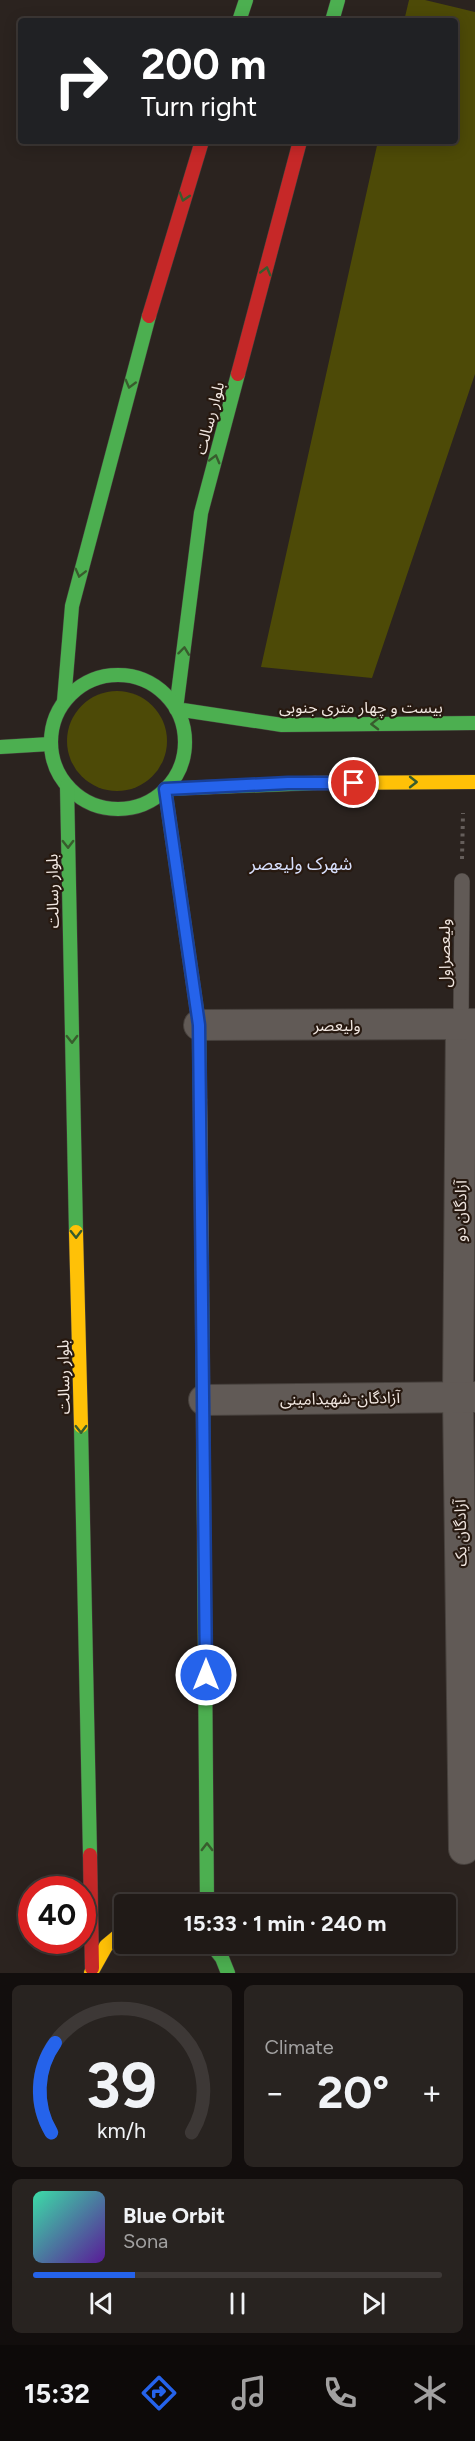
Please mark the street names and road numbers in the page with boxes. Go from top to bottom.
street label: بلوار رسالت [191,380,228,457]
street label: بیست و چهار متری جنوبی [279,698,443,718]
street label: بلوار رسالت [42,854,63,928]
street label: ولیعصراول [435,919,455,987]
street label: ولیعصر [312,1016,361,1035]
street label: آزادگان دو [450,1179,471,1242]
street label: بلوار رسالت [53,1340,74,1414]
street label: آزادگان-شهیدامینی [280,1388,402,1409]
street label: آزادگان یک [450,1498,471,1567]

